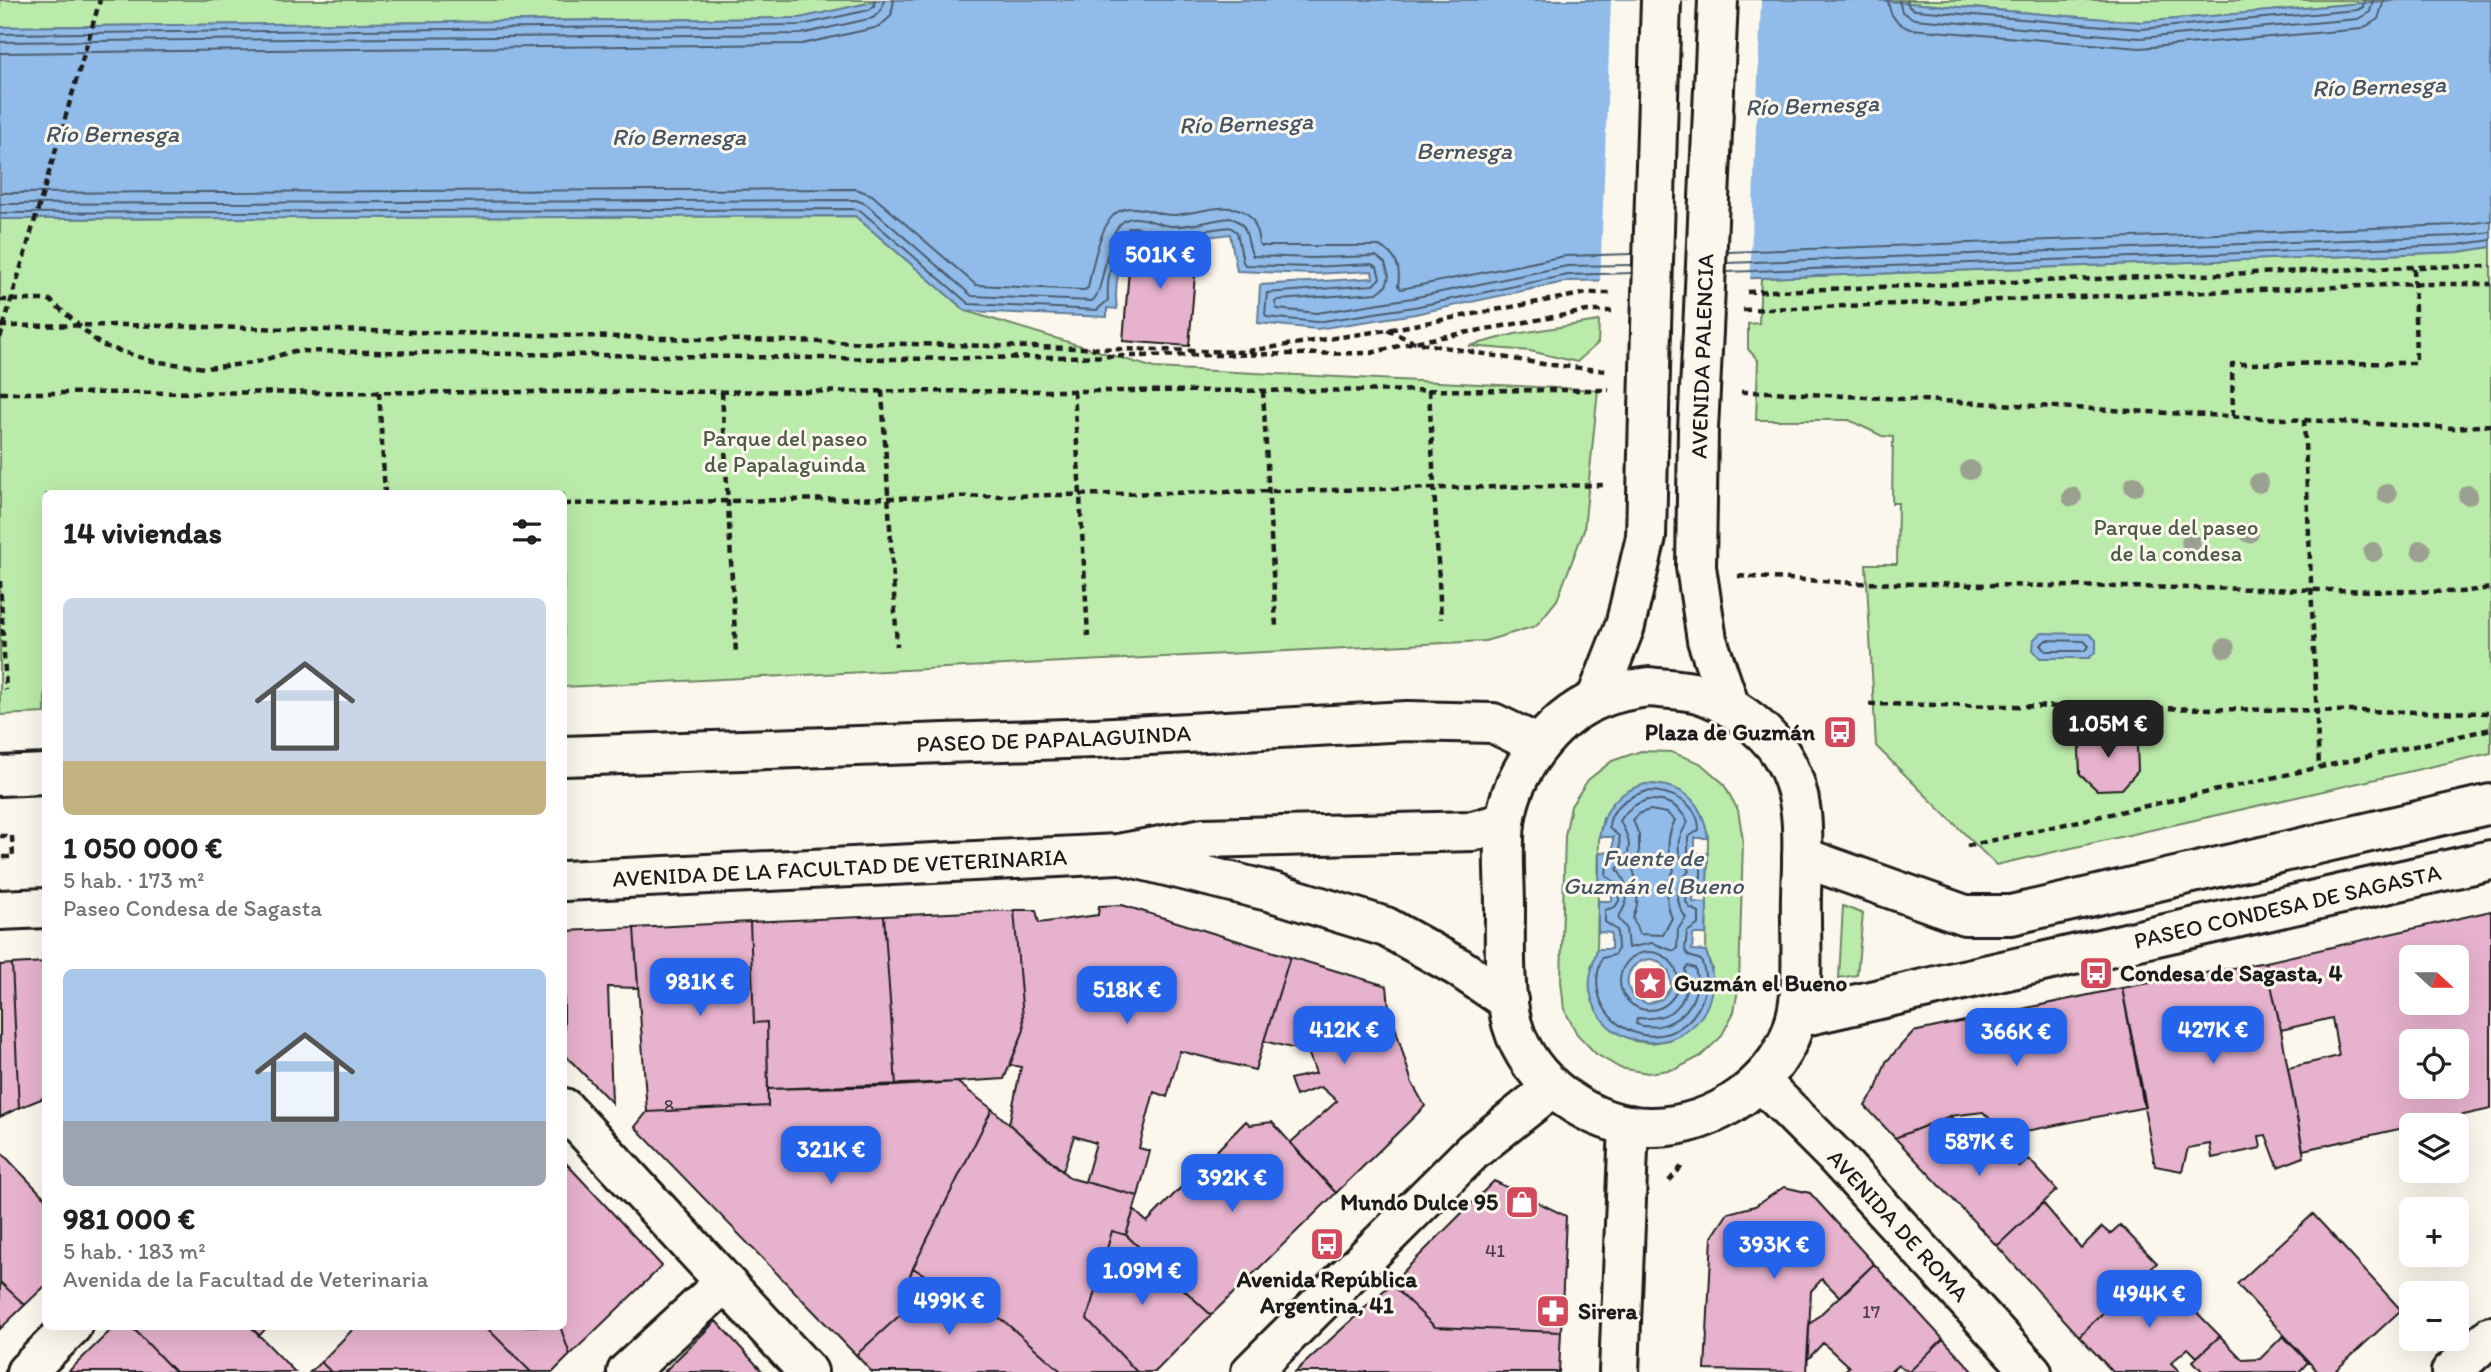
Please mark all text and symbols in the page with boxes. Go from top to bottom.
water label: Río Bernesga [2311,69,2447,103]
water label: Río Bernesga [1744,88,1880,122]
water label: Río Bernesga [1178,106,1314,140]
water label: Río Bernesga [45,119,180,148]
water label: Río Bernesga [612,122,747,151]
water label: Bernesga [1416,136,1513,165]
pin: 501K € [1103,232,1217,291]
text: 501K € [1125,240,1195,268]
street label: AVENIDA PALENCIA [1684,253,1720,459]
park label: Parque del paseo de Papalaguinda [702,424,868,478]
icon: filters [508,513,546,551]
park label: Parque del paseo de la condesa [2093,513,2259,567]
text: 14 viviendas [63,514,222,551]
icon: home [242,643,368,769]
pin: 1.05M € [2043,700,2173,760]
text: 1.05M € [2069,709,2147,737]
bus stop icon: Plaza de Guzmán [1821,713,1859,751]
place label: Plaza de Guzmán [1645,718,1816,746]
street label: PASEO DE PAPALAGUINDA [916,719,1192,758]
text: 1 050 000 € [63,829,222,866]
street label: AVENIDA DE LA FACULTAD DE VETERINARIA [612,842,1068,893]
water label: Fuente de Guzmán el Bueno [1563,843,1744,900]
street label: PASEO CONDESA DE SAGASTA [2131,858,2444,955]
text: 5 hab. · 173 m² [63,866,204,894]
text: Paseo Condesa de Sagasta [63,894,322,922]
north arrow [2399,945,2469,1015]
map controls [2399,945,2469,1351]
bus stop icon: Condesa de Sagasta, 4 [2077,954,2115,992]
pin: 981K € [643,958,757,1018]
place label: Condesa de Sagasta, 4 [2120,959,2342,987]
place icon: Guzmán el Bueno [1631,964,1669,1002]
text: 981K € [666,967,734,995]
pin: 518K € [1070,967,1184,1026]
place label: Guzmán el Bueno [1674,969,1847,997]
text: 518K € [1093,975,1161,1003]
pin: 412K € [1287,1006,1401,1066]
pin: 427K € [2156,1006,2270,1066]
pin: 366K € [1959,1009,2073,1068]
icon: home [242,1014,368,1140]
text: 412K € [1309,1015,1379,1043]
text: 427K € [2178,1015,2248,1043]
text: 366K € [1981,1017,2051,1045]
button: locate [2399,1029,2469,1099]
house number: 8 [664,1094,674,1117]
button: layers [2399,1113,2469,1183]
pin: 587K € [1922,1118,2036,1178]
pin: 321K € [774,1126,888,1186]
text: 587K € [1944,1127,2014,1155]
text: 321K € [797,1135,865,1163]
street label: AVENIDA DE ROMA [1822,1143,1975,1308]
pin: 392K € [1175,1154,1289,1214]
text: 392K € [1197,1163,1267,1191]
shop icon: Mundo Dulce 95 [1503,1183,1541,1221]
place label: Mundo Dulce 95 [1340,1188,1498,1216]
button: + [2399,1197,2469,1267]
text: 981 000 € [63,1200,195,1237]
pin: 393K € [1717,1222,1831,1281]
bus stop icon: Avenida República Argentina, 41 [1308,1225,1346,1263]
text: 393K € [1739,1230,1809,1258]
text: 5 hab. · 183 m² [63,1237,206,1265]
house number: 41 [1485,1239,1505,1262]
pin: 1.09M € [1077,1248,1207,1307]
text: 1.09M € [1103,1256,1181,1284]
text: Avenida de la Facultad de Veterinaria [63,1265,428,1293]
place label: Avenida República Argentina, 41 [1236,1265,1418,1319]
pin: 494K € [2092,1270,2206,1330]
pin: 499K € [892,1278,1006,1337]
text: 494K € [2113,1279,2185,1307]
button: − [2399,1281,2469,1351]
text: 499K € [914,1286,984,1314]
pharmacy icon: Sirera [1534,1292,1572,1330]
place label: Sirera [1578,1297,1639,1325]
house number: 17 [1862,1300,1880,1323]

